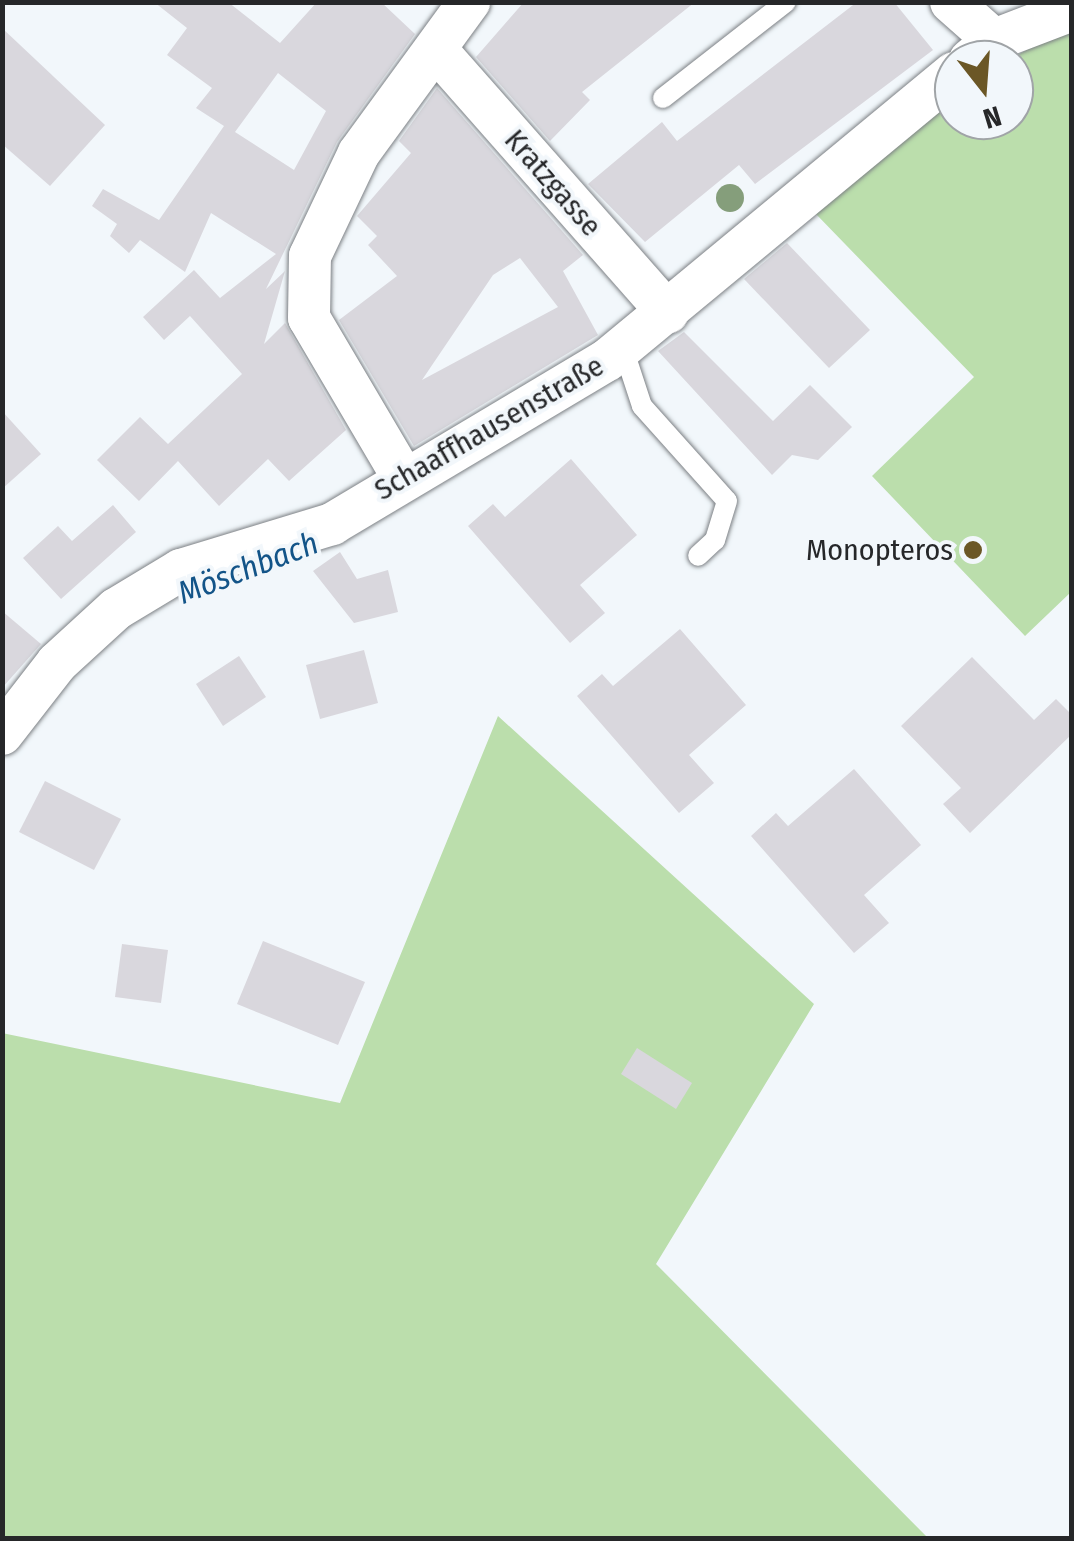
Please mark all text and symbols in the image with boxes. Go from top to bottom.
north arrow [934,40,1034,140]
text: N [979,99,1005,135]
street label: Kratzgasse [497,122,609,244]
street label: Schaaffhausenstraße [368,348,610,508]
water label: Möschbach [172,524,324,612]
place label: Monopteros [806,532,953,568]
marker: Monopteros [962,539,984,561]

